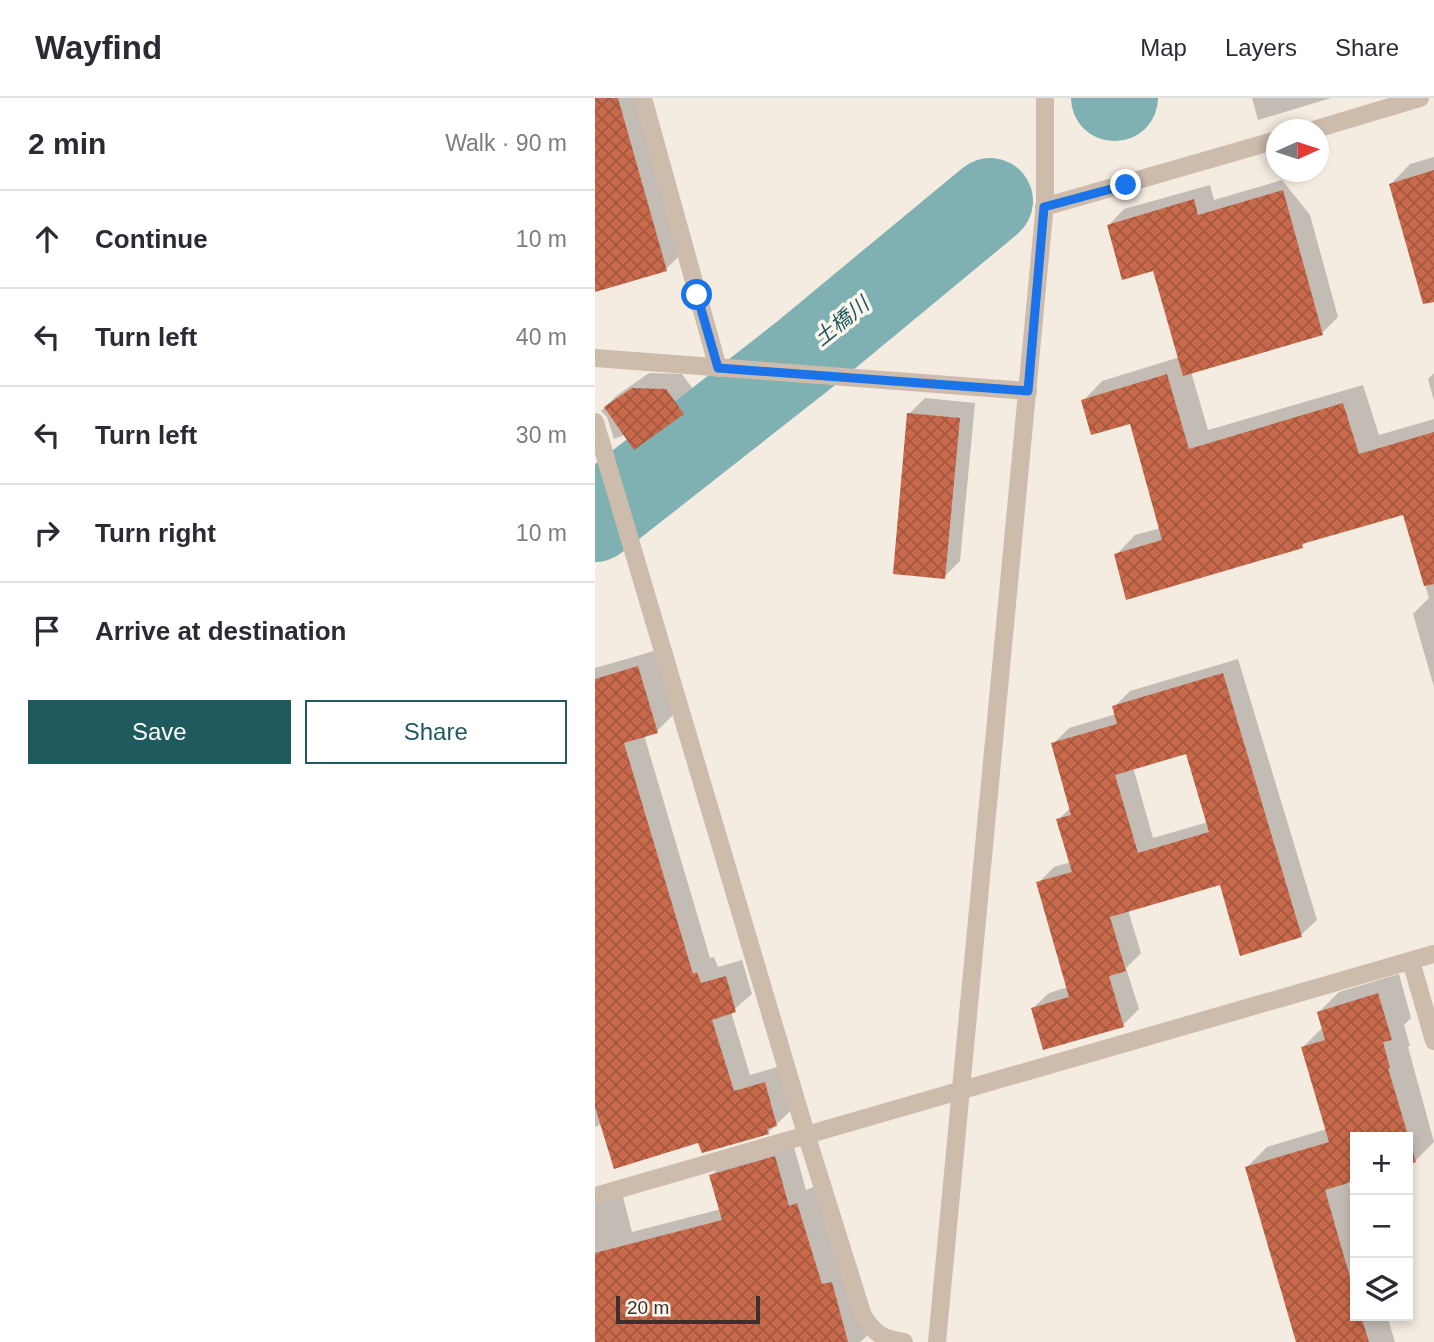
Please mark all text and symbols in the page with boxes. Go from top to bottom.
text: Wayfind [35,29,162,66]
text: Map [1140,34,1187,61]
text: Layers [1225,34,1297,61]
text: Share [1335,34,1399,61]
north arrow [1266,119,1329,182]
text: 2 min [28,127,106,160]
text: Walk · 90 m [445,130,567,156]
route end [1110,169,1141,200]
icon: ahead [28,220,66,258]
text: Continue [95,224,208,254]
text: 10 m [516,226,567,252]
route start [681,279,712,310]
water label: 土橋川 [809,291,874,350]
icon: left [28,318,66,356]
text: Turn left [95,322,197,352]
text: 40 m [516,324,567,350]
icon: left [28,416,66,454]
text: Turn left [95,420,197,450]
text: 30 m [516,422,567,448]
icon: right [28,514,66,552]
text: Turn right [95,518,216,548]
text: 10 m [516,520,567,546]
icon: arrive [28,612,66,650]
text: Arrive at destination [95,616,346,646]
button: Save [28,700,291,764]
button: Share [305,700,567,764]
map controls [1350,1132,1413,1321]
button: + [1350,1132,1413,1195]
button: − [1350,1195,1413,1258]
button: layers [1350,1258,1413,1321]
scale bar [616,1293,759,1325]
text: 20 m [627,1297,669,1318]

